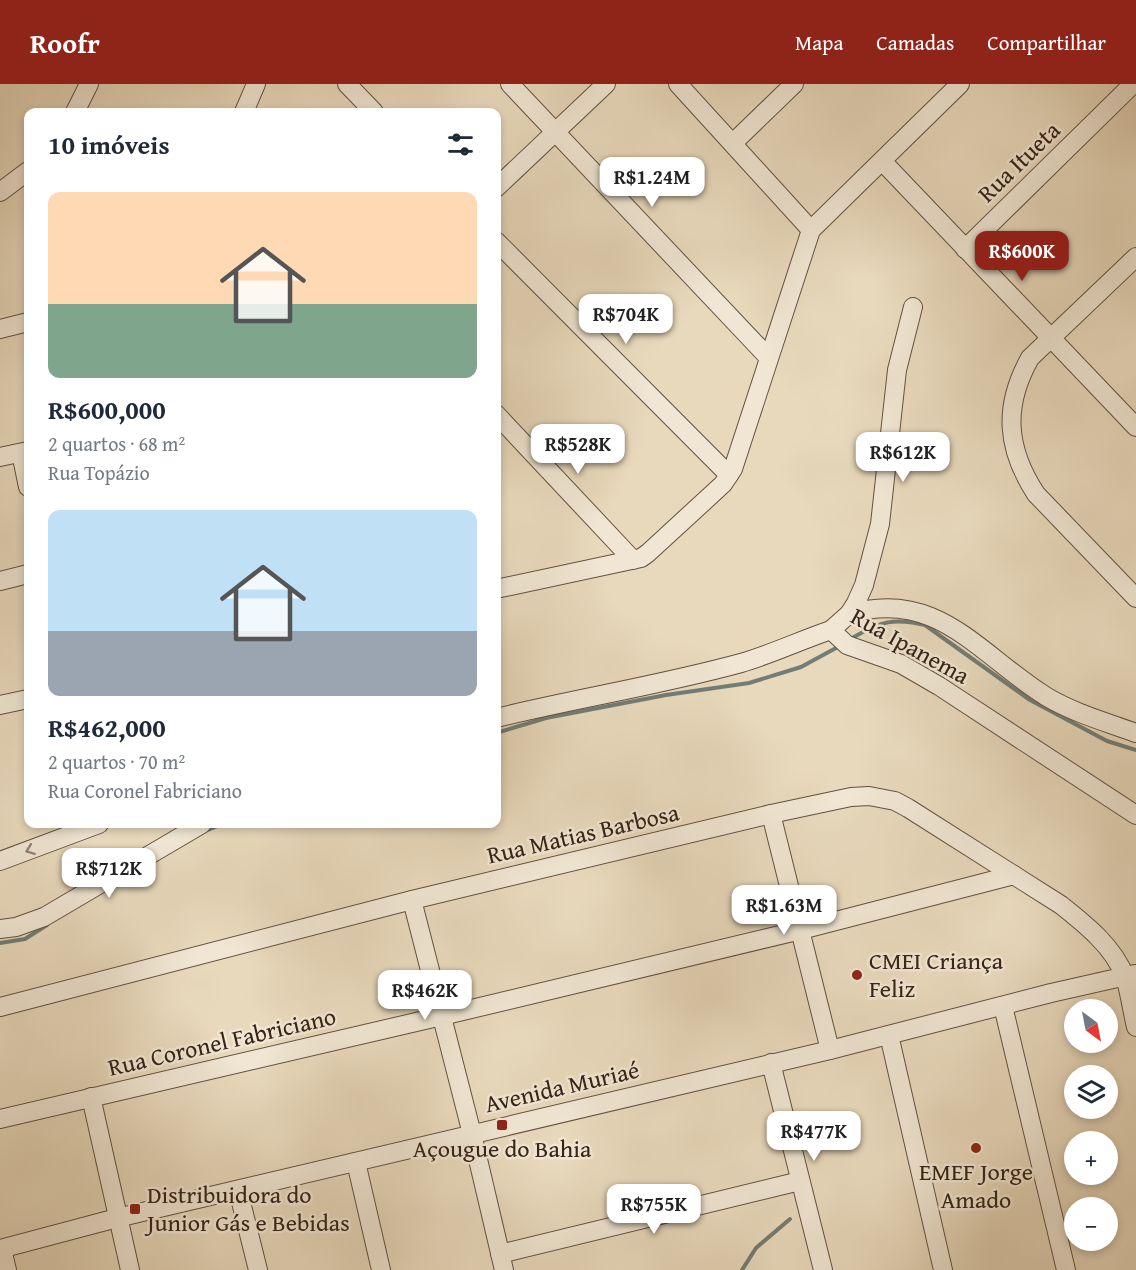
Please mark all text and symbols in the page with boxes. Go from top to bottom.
text: Roofr [30,22,100,63]
text: Mapa [795,27,843,58]
text: Camadas [876,27,954,58]
text: Compartilhar [987,27,1106,58]
street label: Rua Itueta [969,113,1068,210]
text: 10 imóveis [48,125,170,164]
icon: filters [444,128,477,161]
pin: R$1.24M [597,157,707,208]
text: R$1.24M [614,162,690,191]
icon: home [209,231,317,339]
pin: R$600K [973,231,1071,282]
text: R$600K [989,236,1055,265]
pin: R$704K [577,294,675,345]
text: R$704K [593,299,659,328]
text: R$600,000 [48,390,166,429]
pin: R$528K [529,424,627,475]
text: 2 quartos · 68 m² [48,429,185,458]
text: R$528K [545,429,611,458]
pin: R$612K [854,432,952,483]
text: R$612K [870,437,936,466]
text: Rua Topázio [48,458,150,487]
icon: home [209,549,317,657]
street label: Rua Ipanema [845,599,976,693]
text: R$462,000 [48,708,166,747]
text: 2 quartos · 70 m² [48,747,185,776]
text: Rua Coronel Fabriciano [48,776,242,805]
street label: Rua Matias Barbosa [483,794,683,873]
one-way arrow [25,842,36,855]
pin: R$712K [60,848,158,899]
text: R$712K [76,853,142,882]
pin: R$1.63M [729,885,839,936]
text: R$1.63M [746,890,822,919]
place label: CMEI Criança Feliz [869,943,1004,1006]
marker: CMEI Criança Feliz [850,968,864,982]
pin: R$462K [376,970,474,1021]
text: R$462K [392,975,458,1004]
street label: Rua Coronel Fabriciano [104,998,339,1085]
north arrow [1064,999,1118,1053]
map controls [1064,999,1118,1251]
street label: Avenida Muriaé [481,1052,643,1121]
button: layers [1064,1065,1118,1119]
pin: R$477K [765,1111,863,1162]
text: R$477K [781,1116,847,1145]
marker: Açougue do Bahia [495,1118,509,1132]
place label: Açougue do Bahia [413,1131,592,1166]
button: + [1064,1131,1118,1185]
marker: EMEF Jorge Amado [969,1141,983,1155]
place label: EMEF Jorge Amado [919,1154,1033,1217]
place label: Distribuidora do Junior Gás e Bebidas [144,1177,350,1240]
pin: R$755K [605,1184,703,1235]
text: R$755K [621,1189,687,1218]
button: − [1064,1197,1118,1251]
marker: Distribuidora do Junior Gás e Bebidas [128,1202,142,1216]

